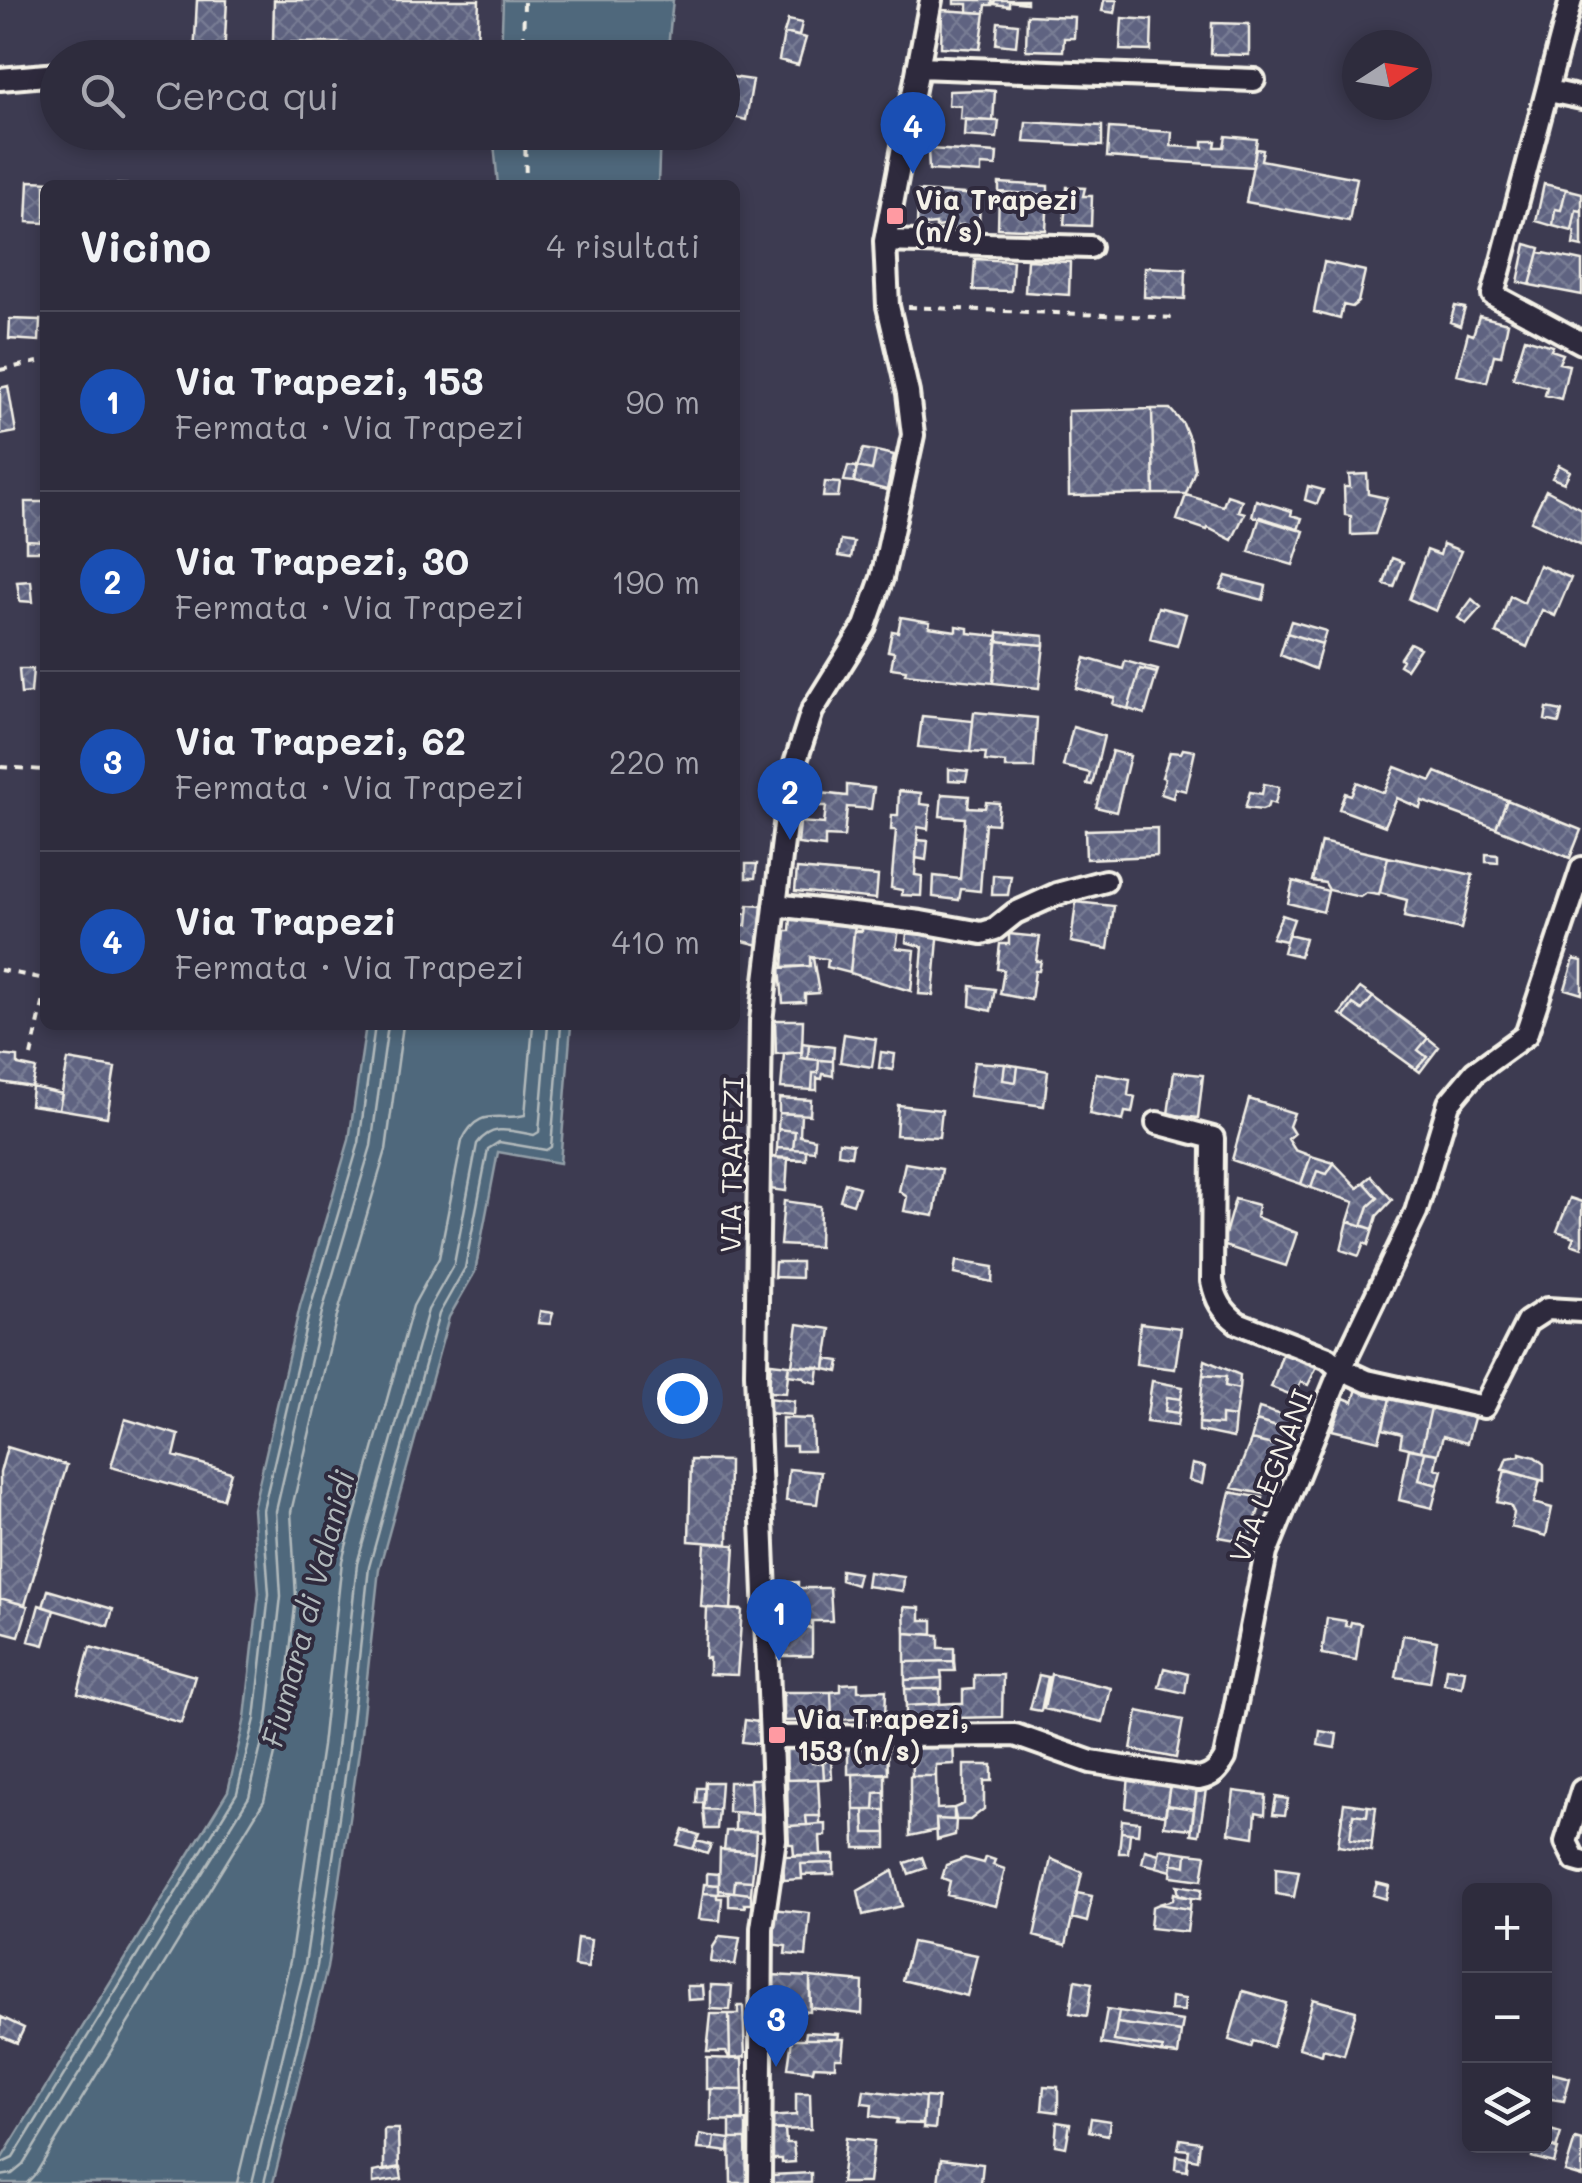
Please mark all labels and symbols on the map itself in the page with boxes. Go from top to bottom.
north arrow [1342,30,1432,120]
pin: 4 [880,91,946,174]
place label: Via Trapezi (n/s) [915,181,1078,249]
marker: Via Trapezi (n/s) [884,205,906,227]
pin: 2 [758,758,822,840]
street label: VIA TRAPEZI [711,1077,751,1253]
your location [657,1373,708,1424]
street label: VIA LEGNANI [1220,1384,1320,1568]
water label: Fiumara di Valanidi [251,1465,363,1751]
pin: 1 [746,1578,812,1661]
place label: Via Trapezi, 153 (n/s) [797,1700,969,1768]
marker: Via Trapezi, 153 (n/s) [766,1724,788,1746]
pin: 3 [744,1984,808,2067]

